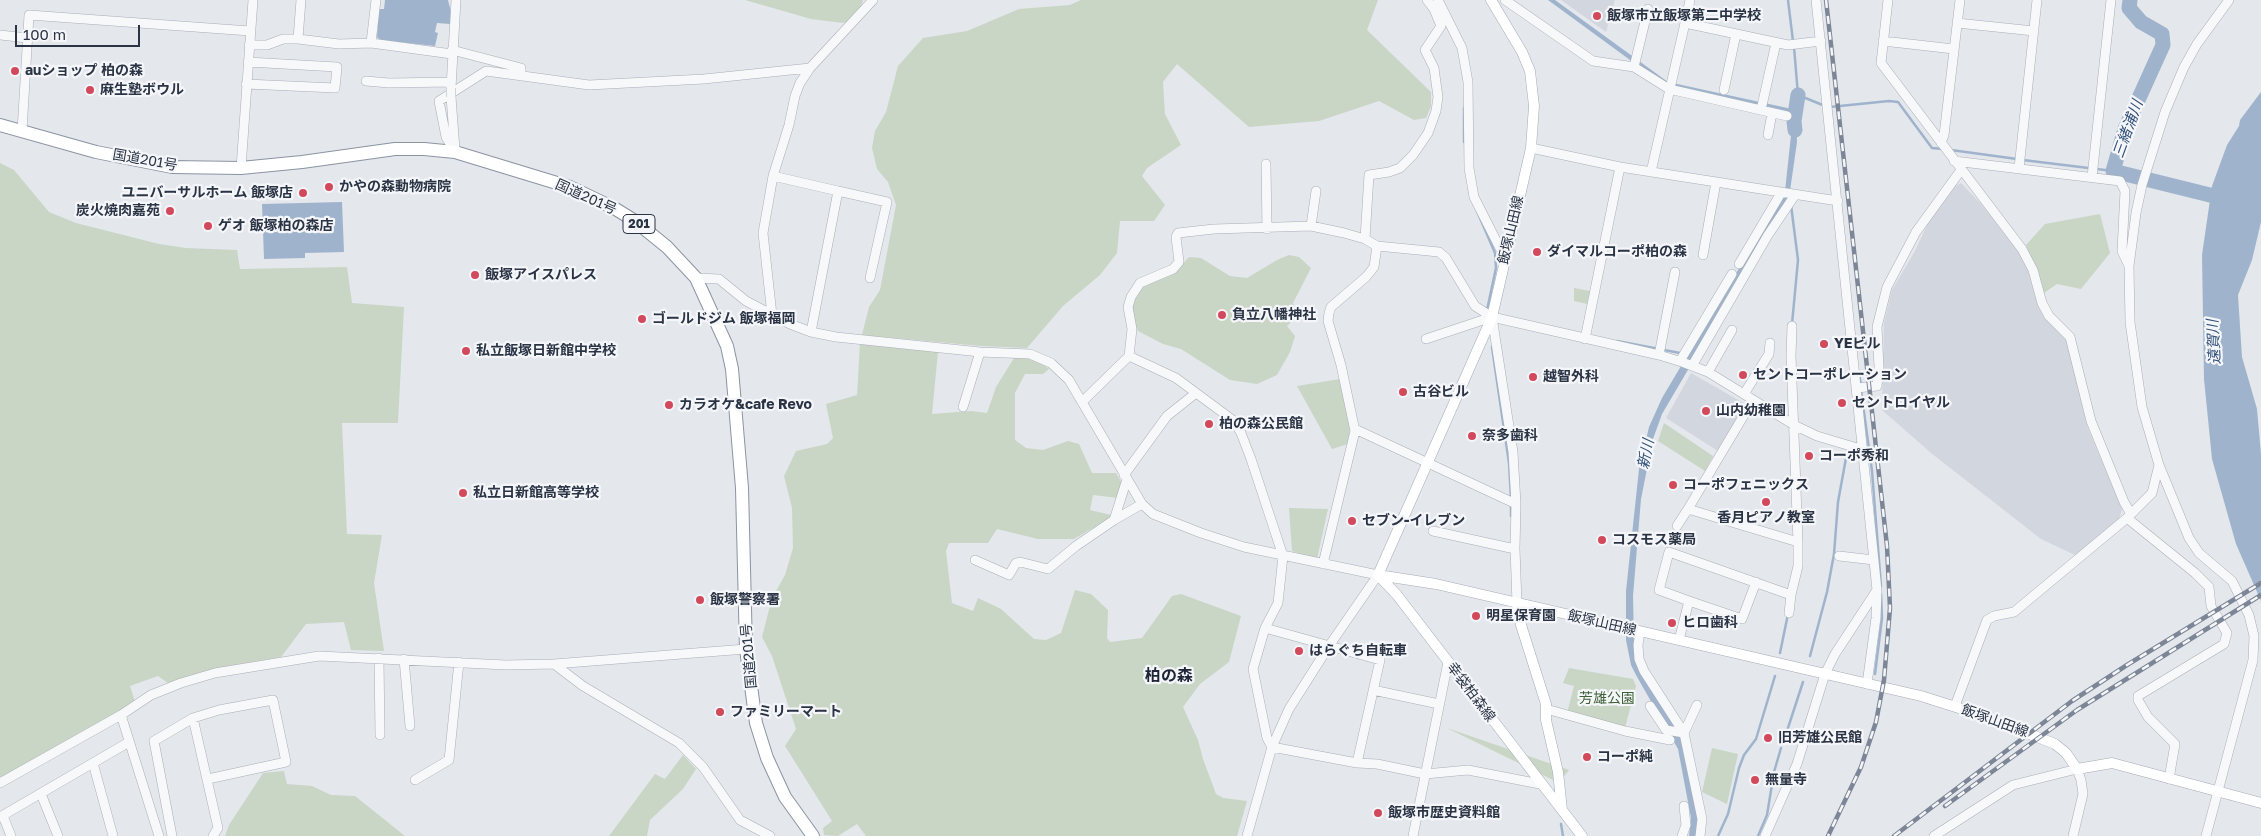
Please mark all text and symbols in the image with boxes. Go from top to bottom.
place label: 飯塚市立飯塚第二中学校 [1607,8,1761,24]
marker: 飯塚市立飯塚第二中学校 [1591,10,1603,22]
scale bar [18,15,142,47]
text: 100 m [23,25,66,43]
place label: auショップ 柏の森 [25,63,143,79]
marker: auショップ 柏の森 [9,65,21,77]
place label: 麻生塾ボウル [100,82,184,98]
marker: 麻生塾ボウル [84,84,96,96]
water label: 三緒浦川 [2109,98,2147,160]
street label: 国道201号 [111,146,179,174]
street label: 国道201号 [553,176,619,218]
place label: かやの森動物病院 [339,179,451,195]
marker: かやの森動物病院 [323,181,335,193]
place label: ユニバーサルホーム 飯塚店 [122,185,293,201]
marker: ユニバーサルホーム 飯塚店 [297,187,309,199]
street label: 飯塚山田線 [1495,194,1527,266]
place label: 炭火焼肉嘉苑 [76,203,160,219]
marker: 炭火焼肉嘉苑 [164,205,176,217]
road number: 201 [623,214,655,233]
place label: ゲオ 飯塚柏の森店 [218,218,333,234]
marker: ゲオ 飯塚柏の森店 [202,220,214,232]
place label: ダイマルコーポ柏の森 [1547,244,1687,260]
marker: ダイマルコーポ柏の森 [1531,246,1543,258]
place label: 飯塚アイスパレス [485,267,597,283]
marker: 飯塚アイスパレス [469,269,481,281]
place label: 負立八幡神社 [1232,307,1316,323]
marker: 負立八幡神社 [1216,309,1228,321]
place label: ゴールドジム 飯塚福岡 [652,311,795,327]
marker: ゴールドジム 飯塚福岡 [636,313,648,325]
water label: 遠賀川 [2204,319,2224,365]
place label: YEビル [1834,336,1881,352]
marker: YEビル [1818,338,1830,350]
place label: 私立飯塚日新館中学校 [476,343,616,359]
marker: 私立飯塚日新館中学校 [460,345,472,357]
place label: セントコーポレーション [1753,367,1907,383]
place label: 越智外科 [1543,369,1599,385]
marker: セントコーポレーション [1737,369,1749,381]
marker: 越智外科 [1527,371,1539,383]
place label: 古谷ビル [1413,384,1469,400]
marker: 古谷ビル [1397,386,1409,398]
place label: セントロイヤル [1852,395,1950,411]
place label: カラオケ&cafe Revo [679,397,812,413]
marker: セントロイヤル [1836,397,1848,409]
marker: カラオケ&cafe Revo [663,399,675,411]
place label: 山内幼稚園 [1716,403,1786,419]
marker: 山内幼稚園 [1700,405,1712,417]
place label: 柏の森公民館 [1219,416,1303,432]
marker: 柏の森公民館 [1203,418,1215,430]
place label: 奈多歯科 [1482,428,1538,444]
marker: 奈多歯科 [1466,430,1478,442]
water label: 新川 [1634,438,1658,470]
place label: コーポ秀和 [1819,448,1889,464]
marker: コーポ秀和 [1803,450,1815,462]
place label: コーポフェニックス [1683,477,1809,493]
marker: コーポフェニックス [1667,479,1679,491]
place label: 私立日新館高等学校 [473,485,599,501]
marker: 私立日新館高等学校 [457,487,469,499]
marker: 香月ピアノ教室 [1760,496,1772,508]
place label: 香月ピアノ教室 [1717,510,1815,526]
place label: セブン-イレブン [1362,513,1465,529]
marker: セブン-イレブン [1346,515,1358,527]
place label: コスモス薬局 [1612,532,1696,548]
marker: コスモス薬局 [1596,534,1608,546]
place label: 飯塚警察署 [710,592,780,608]
marker: 飯塚警察署 [694,594,706,606]
street label: 飯塚山田線 [1566,607,1638,639]
place label: 明星保育園 [1486,608,1556,624]
marker: 明星保育園 [1470,610,1482,622]
place label: ヒロ歯科 [1682,615,1738,631]
marker: ヒロ歯科 [1666,617,1678,629]
street label: 国道201号 [738,623,760,689]
place label: はらぐち自転車 [1309,643,1407,659]
marker: はらぐち自転車 [1293,645,1305,657]
street label: 幸袋柏森線 [1443,659,1499,725]
district label: 柏の森 [1145,666,1193,686]
park label: 芳雄公園 [1579,691,1635,707]
street label: 飯塚山田線 [1959,701,2031,741]
place label: ファミリーマート [730,704,842,720]
marker: ファミリーマート [714,706,726,718]
place label: 旧芳雄公民館 [1778,730,1862,746]
marker: 旧芳雄公民館 [1762,732,1774,744]
place label: コーポ純 [1597,749,1653,765]
marker: コーポ純 [1581,751,1593,763]
place label: 無量寺 [1765,772,1807,788]
marker: 無量寺 [1749,774,1761,786]
place label: 飯塚市歴史資料館 [1388,805,1500,821]
marker: 飯塚市歴史資料館 [1372,807,1384,819]

